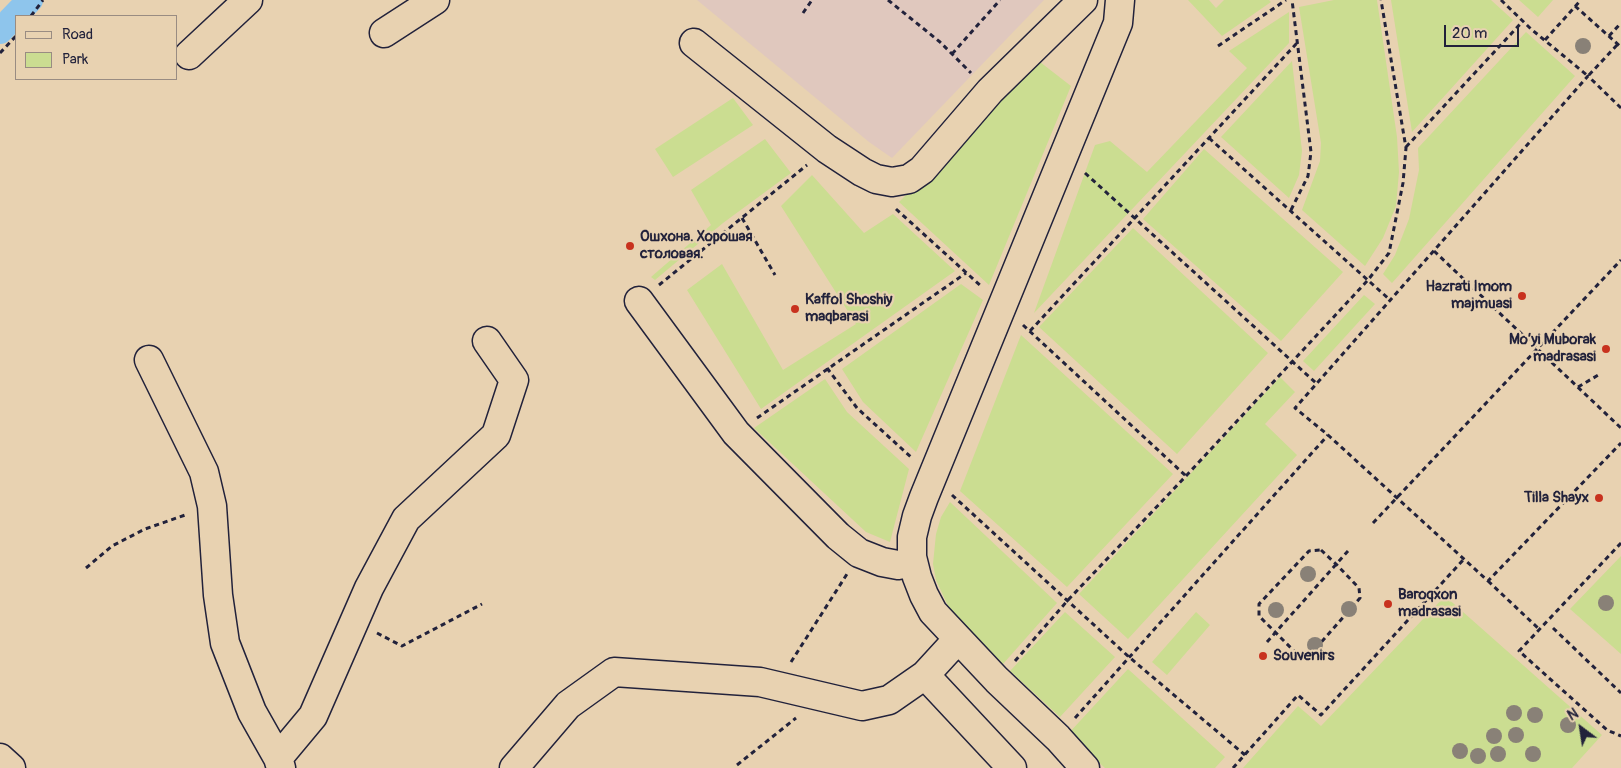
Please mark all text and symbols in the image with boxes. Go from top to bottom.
legend [15,15,178,80]
scale bar [1446,15,1521,47]
text: 20 m [1452,24,1487,43]
text: Road [62,25,93,44]
text: Park [62,50,88,69]
place label: Ошхона. Хорошая столовая. [640,228,753,263]
marker: Ошхона. Хорошая столовая. [624,240,636,252]
place label: Hazrati Imom majmuasi [1425,278,1512,313]
marker: Hazrati Imom majmuasi [1516,290,1528,302]
place label: Kaffol Shoshiy maqbarasi [805,291,893,326]
marker: Kaffol Shoshiy maqbarasi [789,303,801,315]
place label: Mo’yi Muborak madrasasi [1509,331,1596,366]
marker: Mo’yi Muborak madrasasi [1600,343,1612,355]
place label: Tilla Shayx [1524,489,1589,507]
marker: Tilla Shayx [1593,492,1605,504]
place label: Baroqxon madrasasi [1398,586,1461,621]
marker: Baroqxon madrasasi [1382,598,1394,610]
place label: Souvenirs [1273,647,1334,665]
marker: Souvenirs [1257,650,1269,662]
north arrow [1556,703,1606,753]
text: N [1565,705,1581,724]

